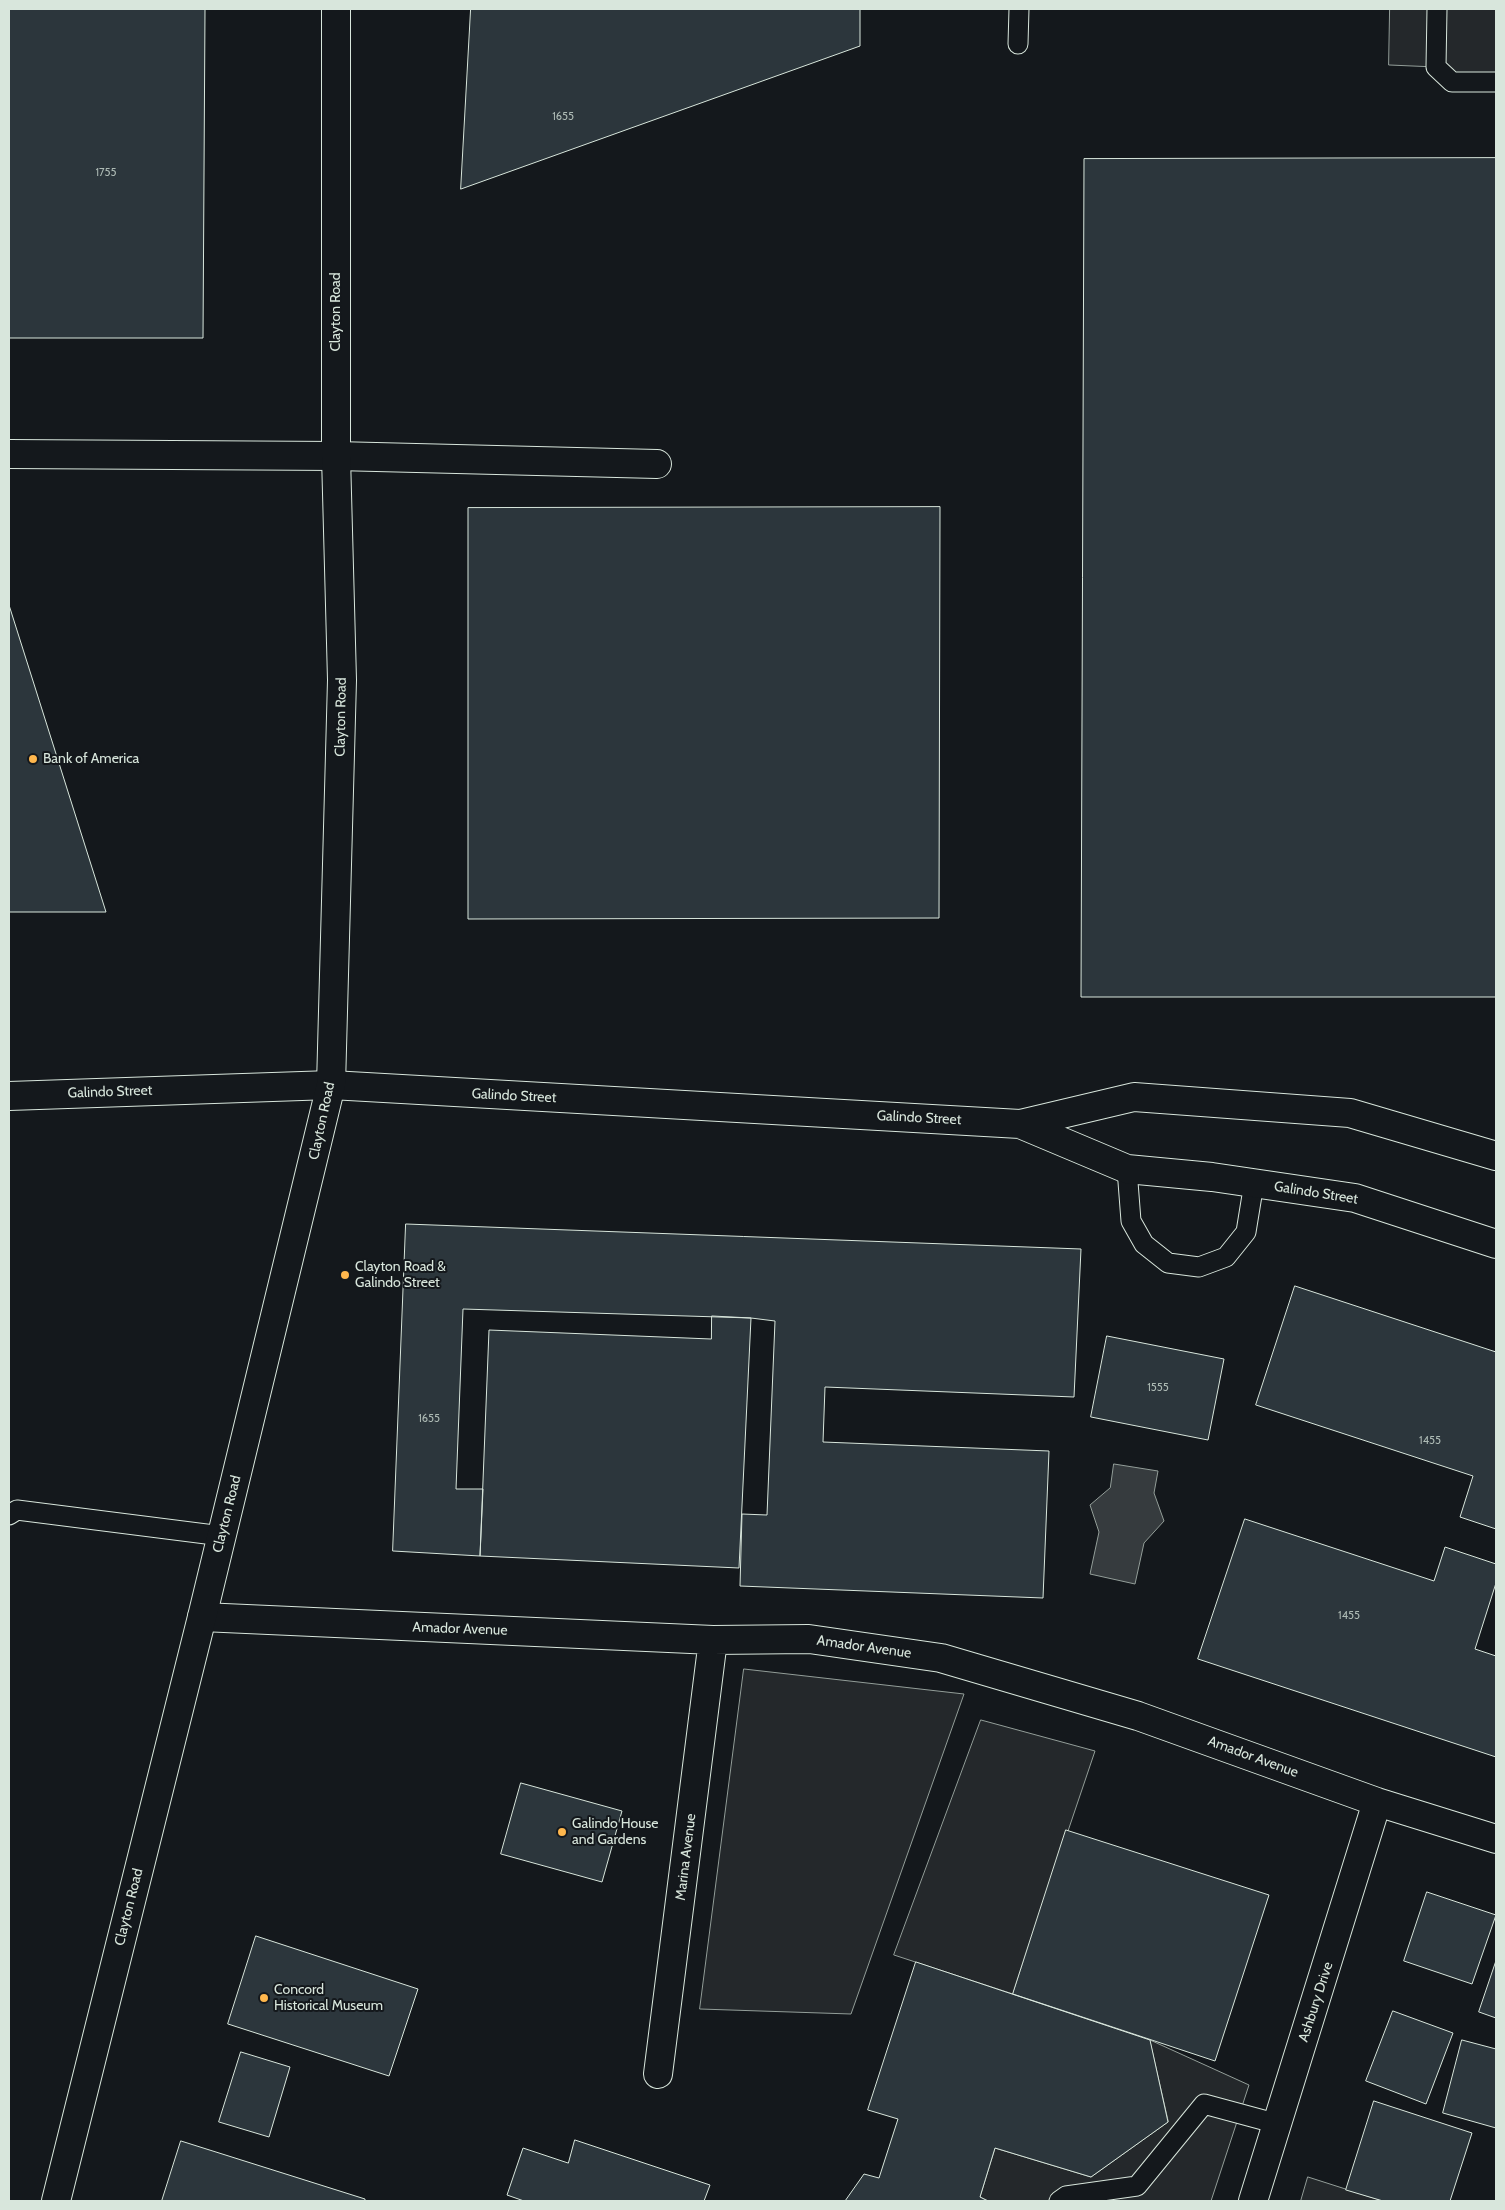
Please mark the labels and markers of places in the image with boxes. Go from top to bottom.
place label: Bank of America [43,751,139,767]
marker: Bank of America [27,753,39,765]
place label: Clayton Road & Galindo Street [355,1259,446,1292]
marker: Clayton Road & Galindo Street [339,1269,351,1281]
place label: Galindo House and Gardens [572,1816,659,1848]
marker: Galindo House and Gardens [556,1826,568,1838]
place label: Concord Historical Museum [274,1982,383,2014]
marker: Concord Historical Museum [258,1992,270,2004]

